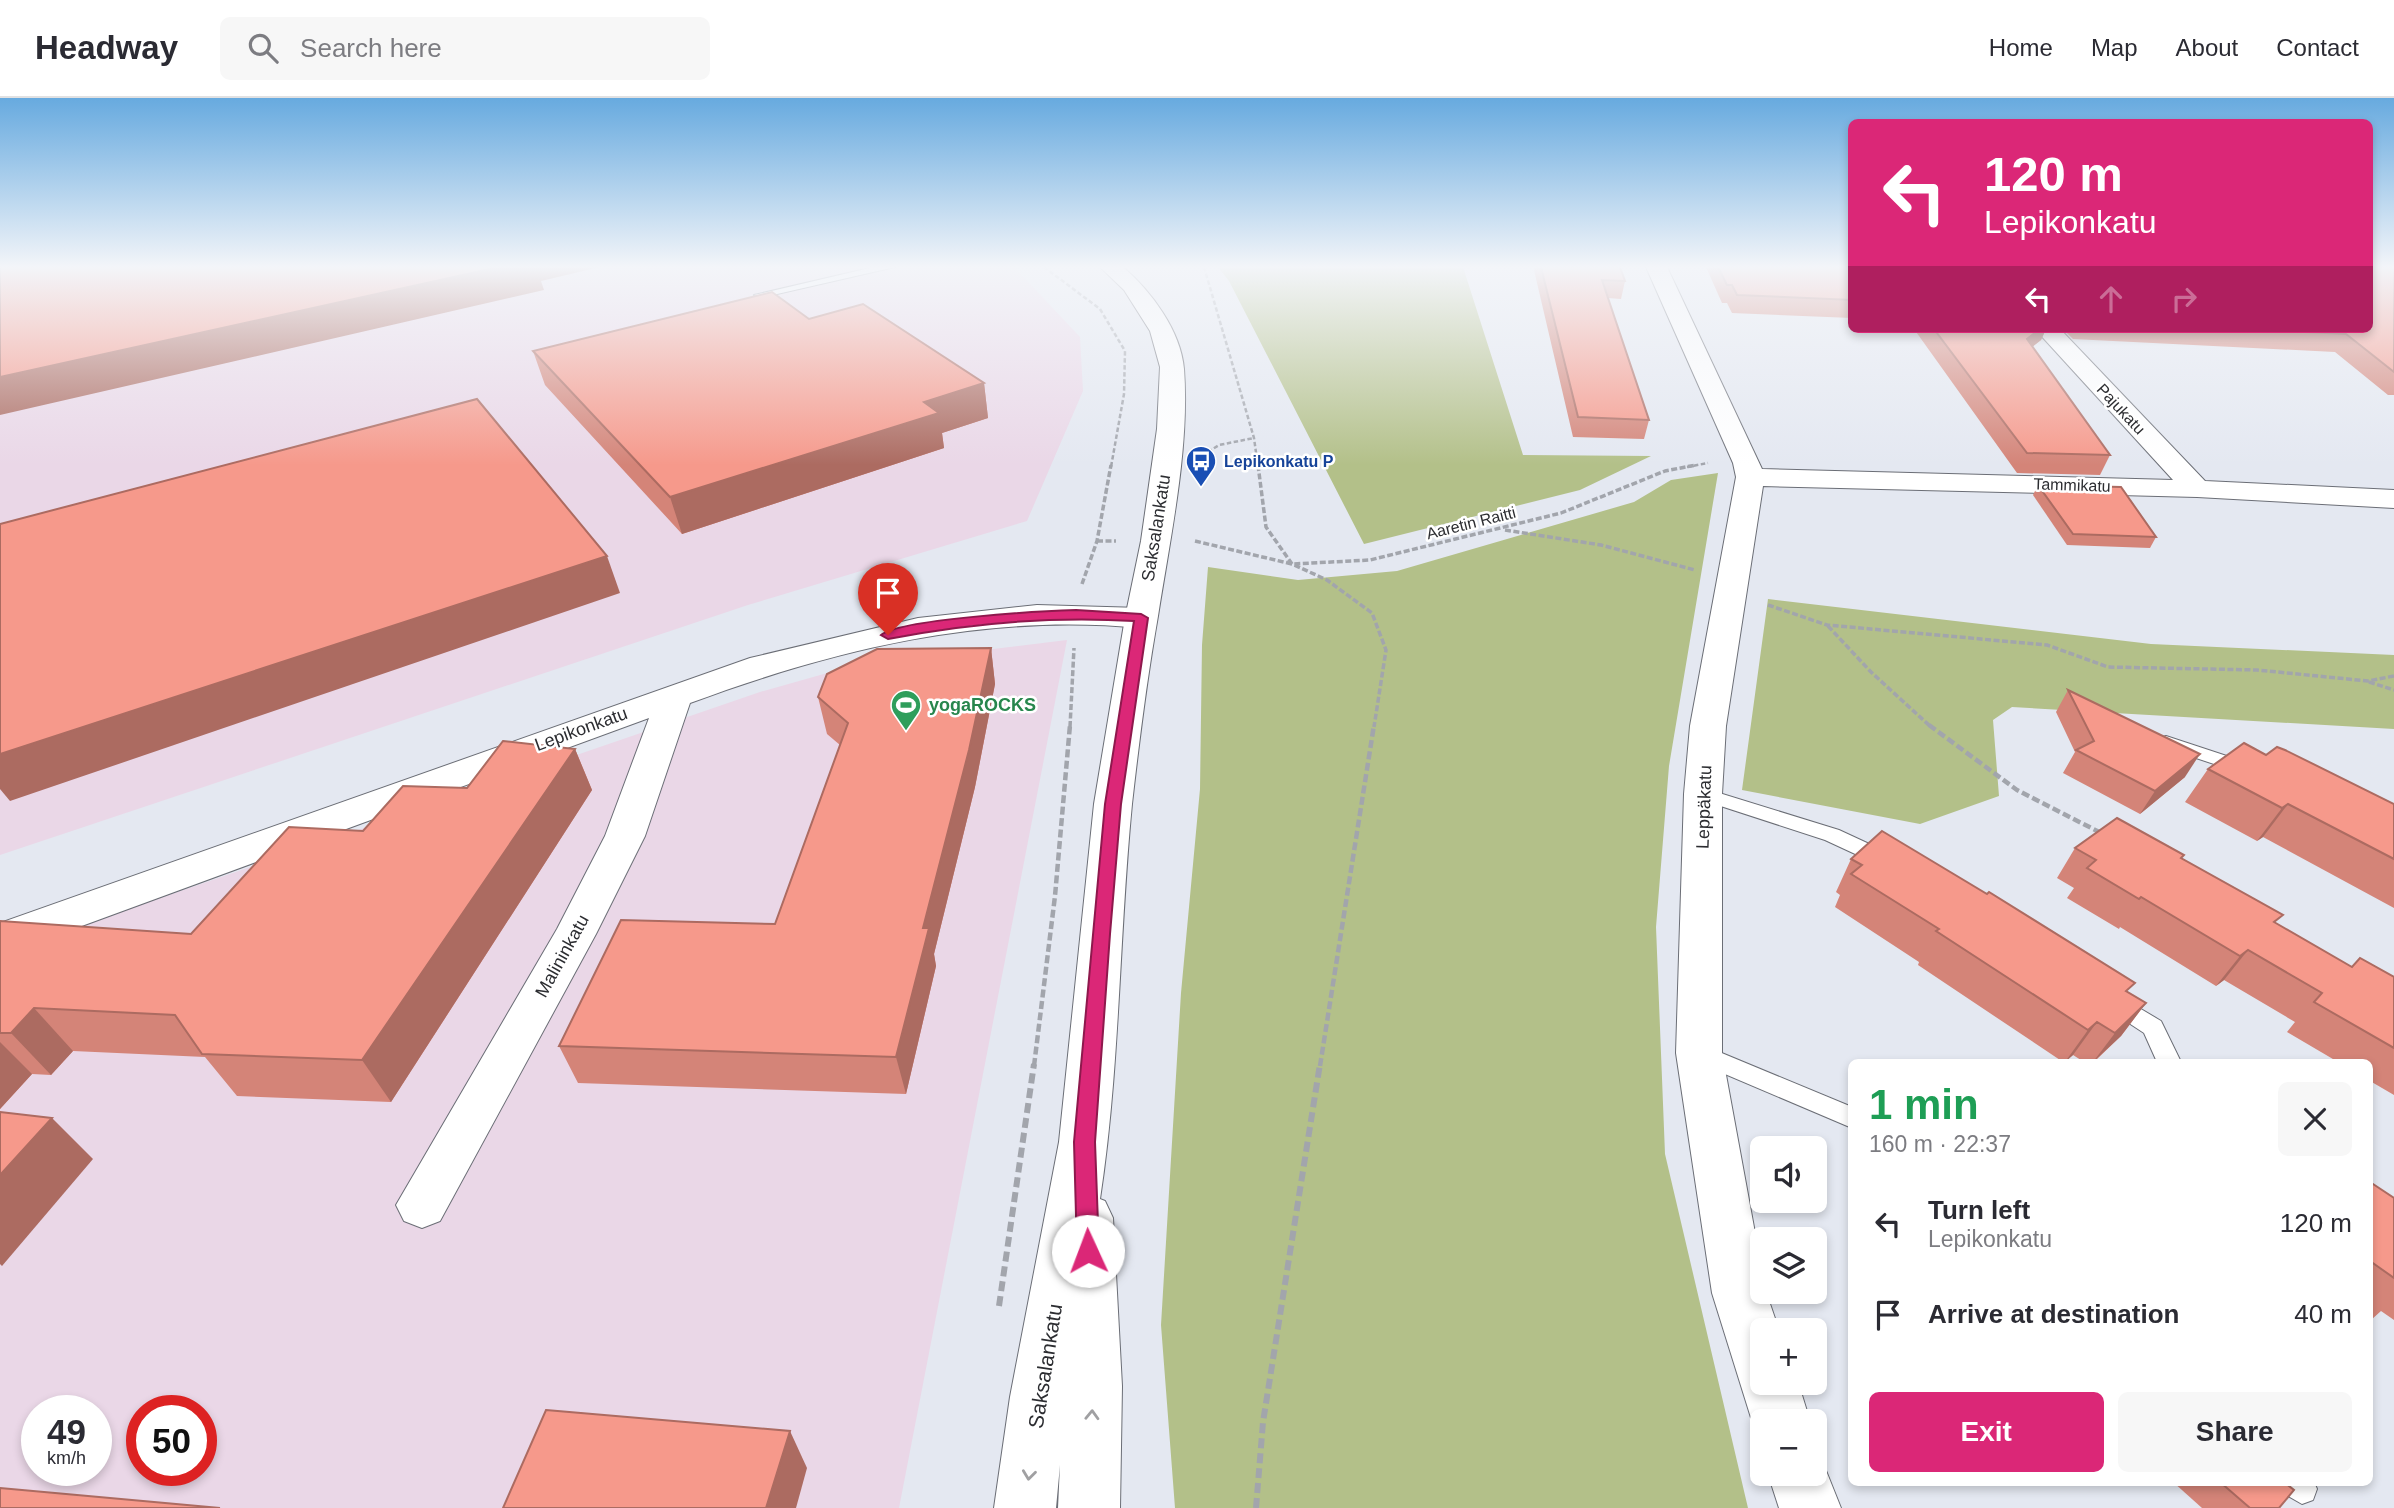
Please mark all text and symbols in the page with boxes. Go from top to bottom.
search box [220,17,710,80]
text: Headway [35,29,178,66]
icon: search [244,29,282,67]
text: Search here [300,33,442,63]
text: Home [1989,34,2053,61]
text: Map [2091,34,2138,61]
text: About [2176,34,2238,61]
text: Contact [2276,34,2359,61]
icon: left [1869,147,1960,238]
text: 120 m [1984,147,2123,201]
text: Lepikonkatu [1984,204,2157,240]
icon: left [2019,280,2057,318]
icon: ahead [2092,280,2130,318]
icon: right [2165,280,2203,318]
street label: Pajukatu [2094,380,2148,438]
bus stop icon: Lepikonkatu P [1184,444,1218,488]
place label: Lepikonkatu P [1224,453,1334,470]
street label: Saksalankatu [1138,473,1174,583]
street label: Tammikatu [2033,475,2111,495]
street label: Aaretin Raitti [1425,504,1517,542]
pin [858,563,918,635]
icon: arrive [869,574,907,612]
sports icon: yogaROCKS [889,688,923,732]
place label: yogaROCKS [929,695,1036,715]
street label: Lepikonkatu [532,703,630,755]
street label: Leppäkatu [1693,765,1715,849]
street label: Malininkatu [531,911,593,1001]
text: 1 min [1869,1081,1979,1128]
button: close [2278,1082,2352,1156]
text: 160 m · 22:37 [1869,1131,2011,1157]
map controls [1750,1136,1827,1486]
button: sound [1750,1136,1827,1213]
text: Turn left [1928,1195,2030,1225]
icon: left [1869,1205,1907,1243]
text: 120 m [2280,1208,2352,1238]
position arrow [1051,1214,1125,1288]
text: Lepikonkatu [1928,1226,2052,1252]
button: layers [1750,1227,1827,1304]
icon: arrive [1869,1296,1907,1334]
text: Arrive at destination [1928,1299,2179,1329]
text: 40 m [2294,1299,2352,1329]
street label: Saksalankatu [1024,1302,1066,1430]
button: + [1750,1318,1827,1395]
button: Exit [1869,1392,2104,1472]
button: Share [2118,1392,2352,1472]
speed limit sign: 50 [126,1395,217,1486]
button: − [1750,1409,1827,1486]
one-way arrow [1084,1410,1100,1420]
text: 49 [47,1412,86,1451]
text: km/h [47,1448,86,1468]
one-way arrow [1022,1469,1037,1481]

